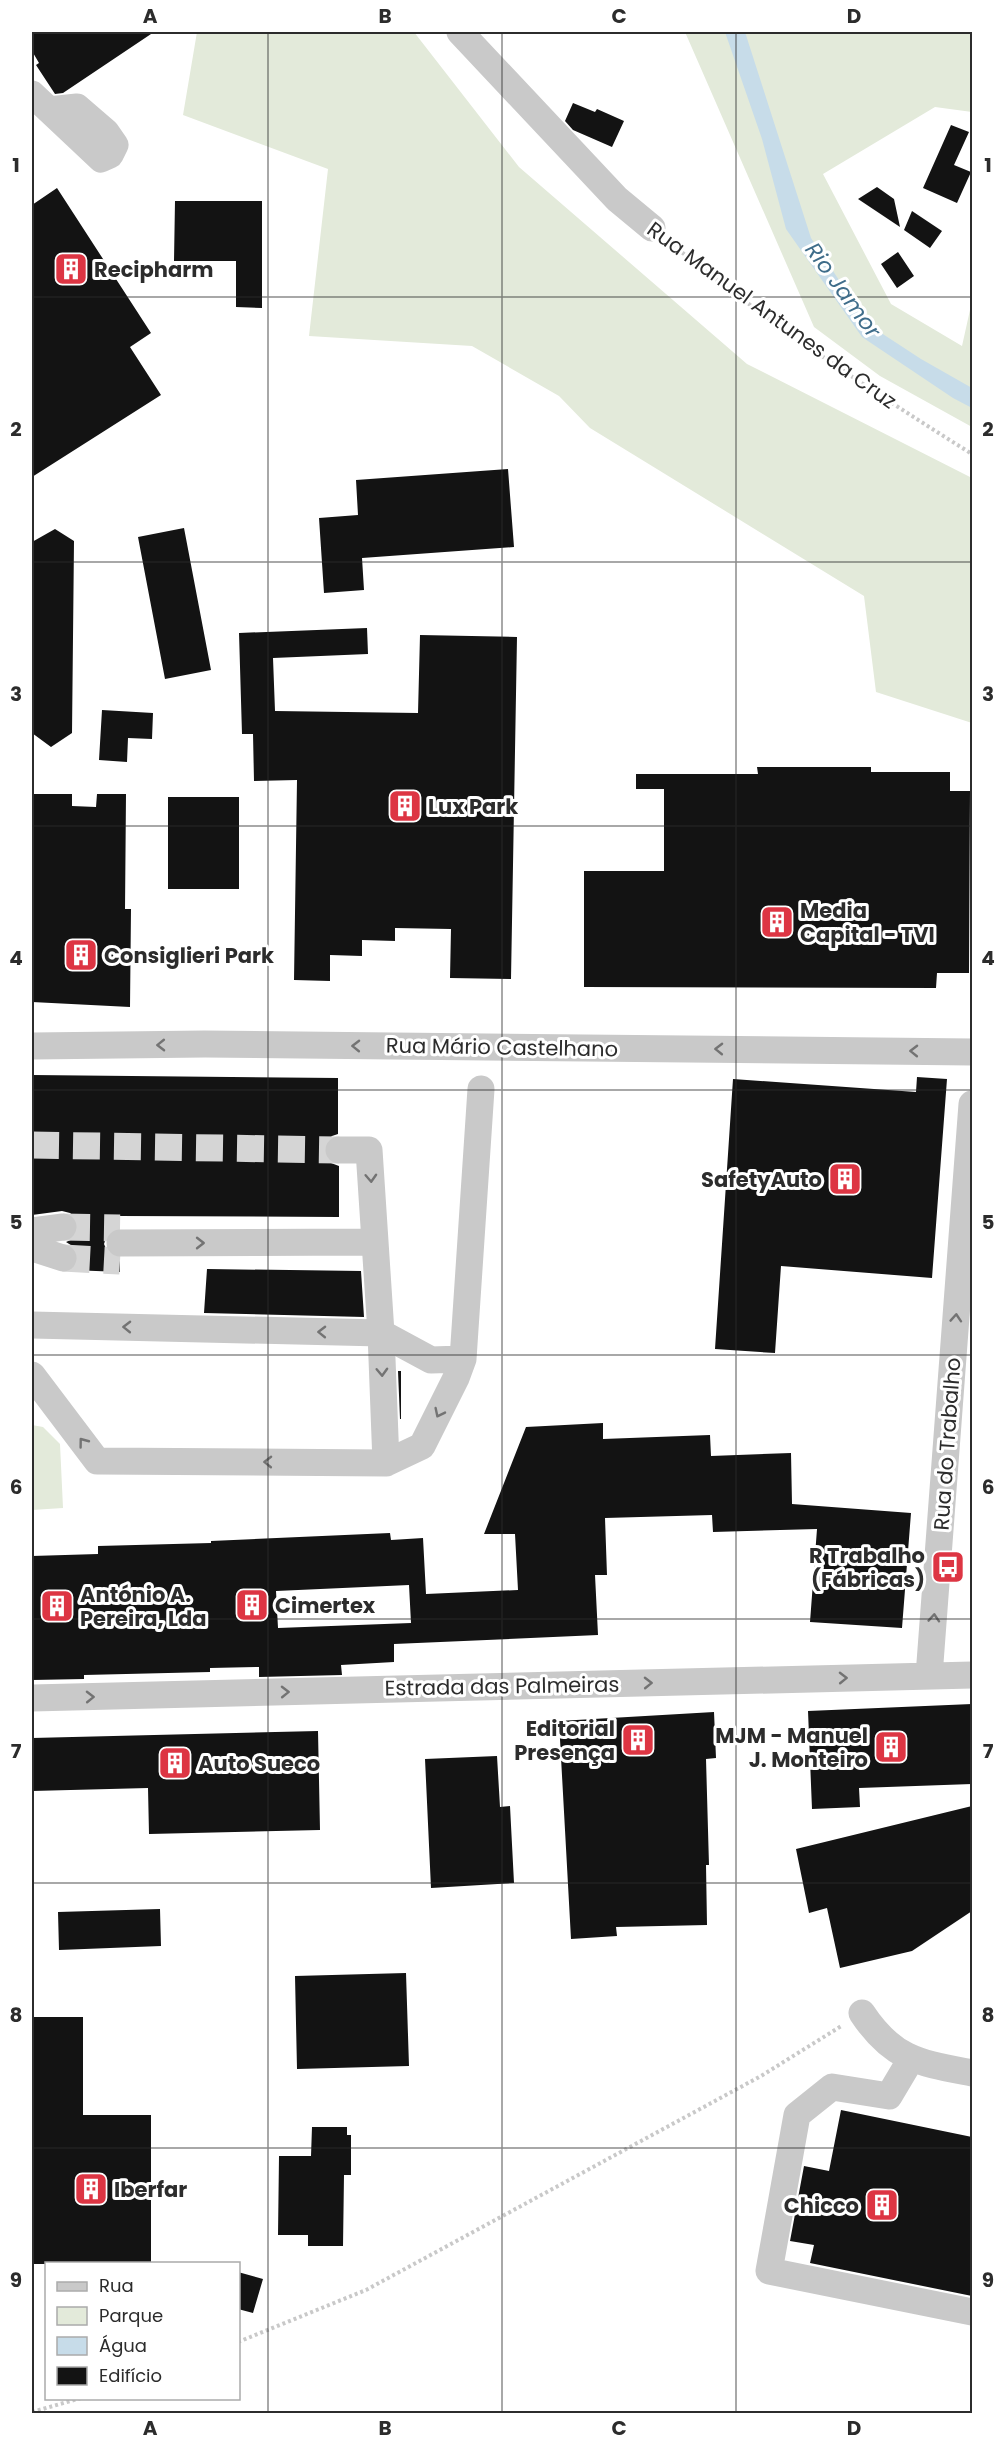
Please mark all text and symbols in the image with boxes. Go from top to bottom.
text: A [143,2,158,30]
text: B [378,2,392,30]
text: C [611,2,627,30]
text: D [847,2,861,30]
text: 1 [12,151,20,179]
text: 1 [984,151,992,179]
street label: Rua Manuel Antunes da Cruz [641,215,903,415]
water label: Rio Jamor [798,236,889,345]
building icon: Recipharm [53,251,89,287]
place label: Recipharm [94,255,213,284]
text: 2 [10,415,22,443]
text: 2 [982,415,994,443]
text: 3 [10,680,22,708]
text: 3 [982,680,994,708]
building icon: Lux Park [387,788,423,824]
place label: Lux Park [428,792,518,821]
place label: Media Capital - TVI [800,896,935,949]
building icon: Media Capital - TVI [759,904,795,940]
building icon: Consiglieri Park [63,937,99,973]
place label: Consiglieri Park [104,941,274,970]
text: 4 [9,944,23,972]
text: 4 [981,944,995,972]
street label: Rua Mário Castelhano [386,1030,618,1064]
one-way arrow [157,1038,166,1051]
one-way arrow [352,1039,361,1052]
one-way arrow [715,1043,724,1055]
one-way arrow [910,1045,919,1057]
building icon: SafetyAuto [827,1161,863,1197]
place label: SafetyAuto [701,1165,822,1194]
one-way arrow [364,1173,377,1182]
text: 5 [10,1208,23,1236]
text: 5 [982,1208,995,1236]
one-way arrow [195,1237,204,1249]
one-way arrow [950,1314,963,1323]
one-way arrow [123,1321,132,1333]
one-way arrow [318,1326,327,1338]
street label: Rua do Trabalho [926,1357,968,1531]
one-way arrow [376,1368,389,1377]
one-way arrow [434,1406,446,1417]
one-way arrow [79,1438,90,1449]
one-way arrow [264,1456,273,1469]
text: 6 [10,1473,22,1501]
text: 6 [982,1473,994,1501]
place label: R Trabalho (Fábricas) [809,1541,925,1594]
bus stop icon: R Trabalho (Fábricas) [930,1549,966,1585]
place label: António A. Pereira, Lda [80,1580,206,1633]
building icon: Cimertex [234,1587,270,1623]
building icon: António A. Pereira, Lda [39,1588,75,1624]
place label: Cimertex [275,1591,376,1620]
one-way arrow [927,1613,940,1622]
street label: Estrada das Palmeiras [384,1669,620,1703]
one-way arrow [838,1672,847,1684]
one-way arrow [643,1677,652,1689]
one-way arrow [280,1686,289,1698]
one-way arrow [85,1690,94,1703]
place label: Editorial Presença [514,1714,615,1767]
place label: MJM - Manuel J. Monteiro [715,1721,868,1774]
building icon: Editorial Presença [620,1722,656,1758]
building icon: MJM - Manuel J. Monteiro [873,1729,909,1765]
text: 7 [11,1737,22,1765]
text: 7 [983,1737,994,1765]
building icon: Auto Sueco [157,1745,193,1781]
place label: Auto Sueco [198,1749,320,1778]
text: 8 [10,2001,22,2029]
text: 8 [982,2001,994,2029]
building icon: Iberfar [73,2171,109,2207]
place label: Iberfar [114,2175,187,2204]
building icon: Chicco [864,2187,900,2223]
place label: Chicco [784,2191,859,2220]
legend [45,2262,240,2400]
text: 9 [10,2266,22,2294]
text: 9 [982,2266,994,2294]
text: Rua [99,2273,134,2298]
text: Parque [99,2303,163,2328]
text: Água [99,2333,147,2358]
text: Edifício [99,2363,162,2388]
text: A [143,2414,158,2442]
text: B [378,2414,392,2442]
text: C [611,2414,627,2442]
text: D [847,2414,861,2442]

